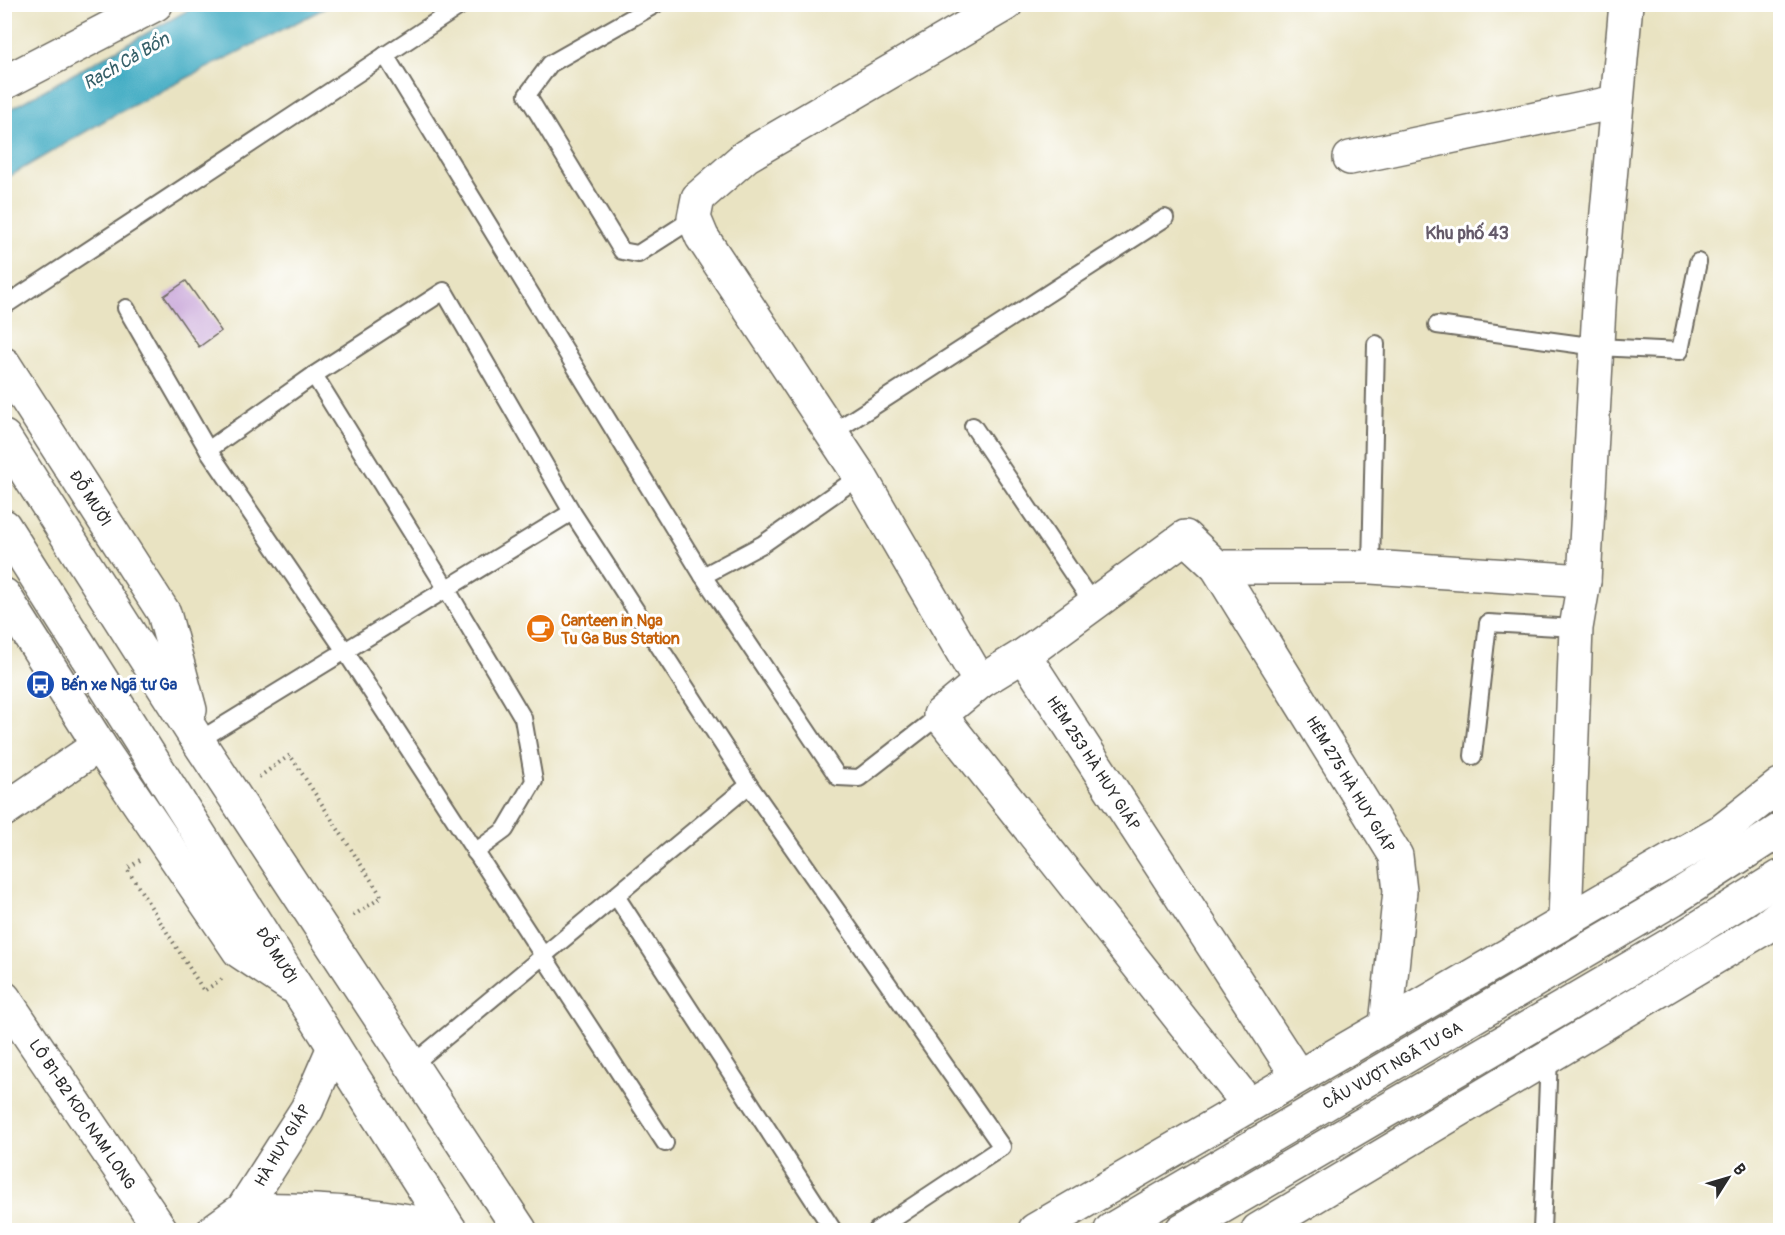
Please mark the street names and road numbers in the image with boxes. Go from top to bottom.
street label: ĐỖ MƯỜI [65,465,118,530]
street label: HẺM 253 HÀ HUY GIÁP [1042,692,1144,835]
street label: HẺM 275 HÀ HUY GIÁP [1301,712,1399,857]
street label: ĐỖ MƯỜI [251,922,304,987]
street label: CẦU VƯỢT NGÃ TƯ GA [1317,1015,1466,1114]
street label: LÔ B1-B2 KDC NAM LONG [24,1036,140,1193]
street label: HÀ HUY GIÁP [250,1101,315,1190]

